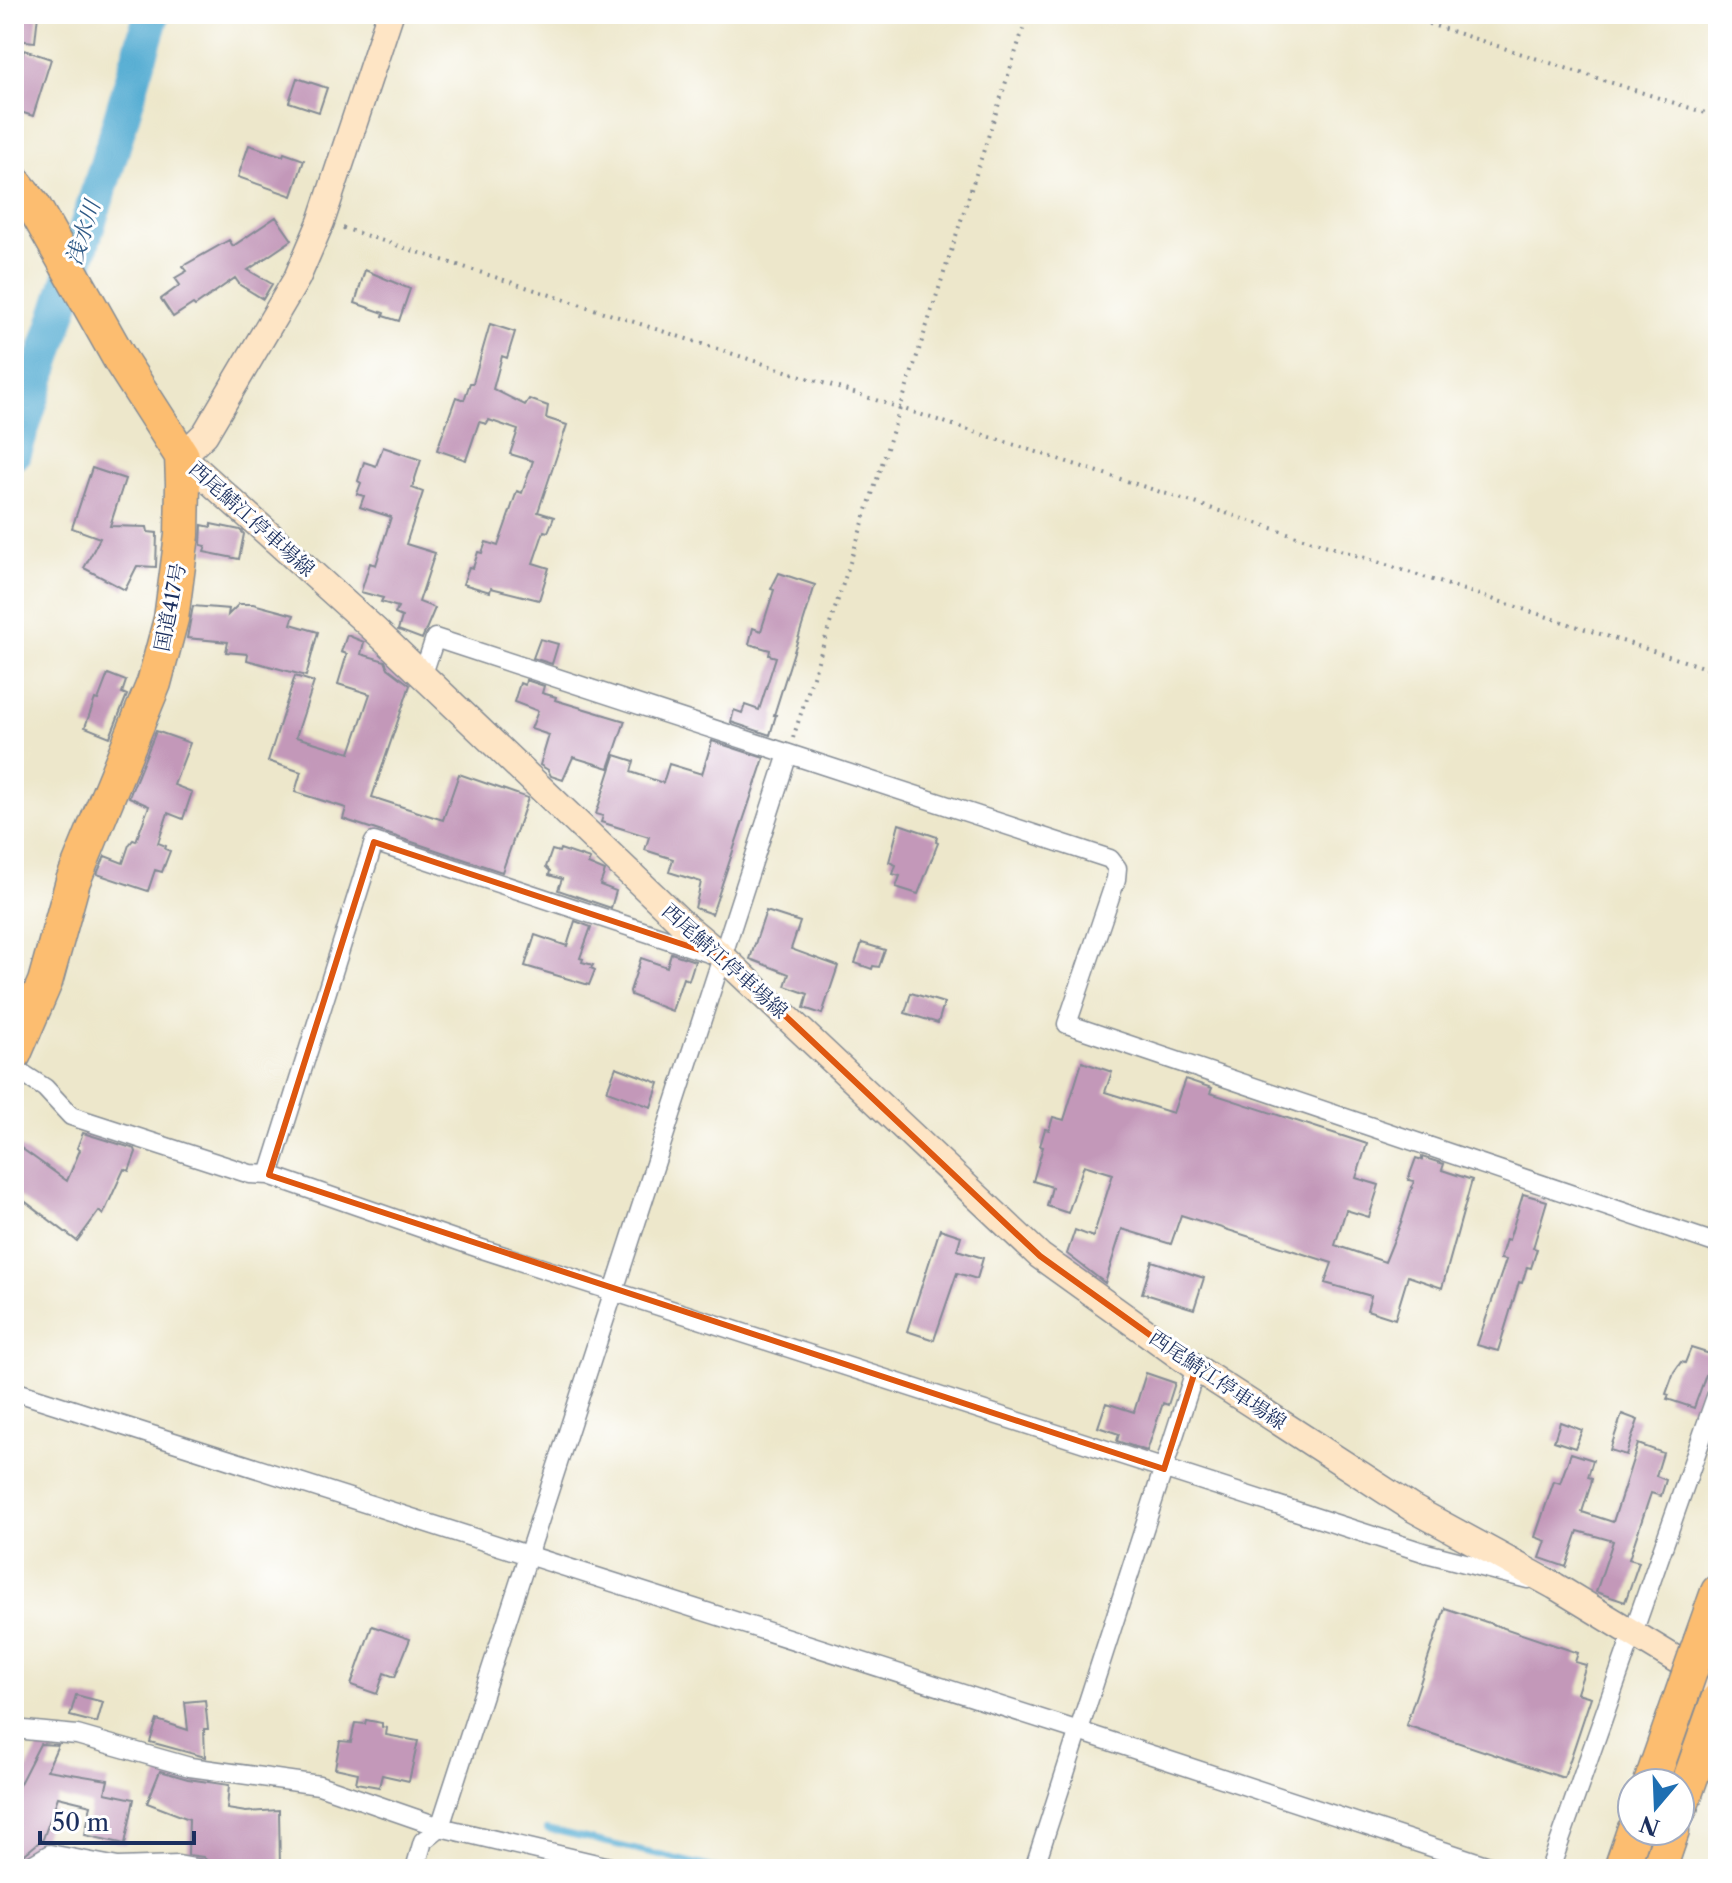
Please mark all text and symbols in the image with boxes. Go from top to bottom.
water label: 浅水川 [60,196,107,269]
street label: 西尾鯖江停車場線 [185,457,319,581]
street label: 国道417号 [150,561,190,653]
street label: 西尾鯖江停車場線 [658,899,792,1023]
street label: 西尾鯖江停車場線 [1145,1325,1291,1435]
north arrow [1616,1767,1696,1847]
scale bar [40,1795,194,1845]
text: 50 m [52,1808,109,1837]
text: N [1636,1810,1663,1841]

